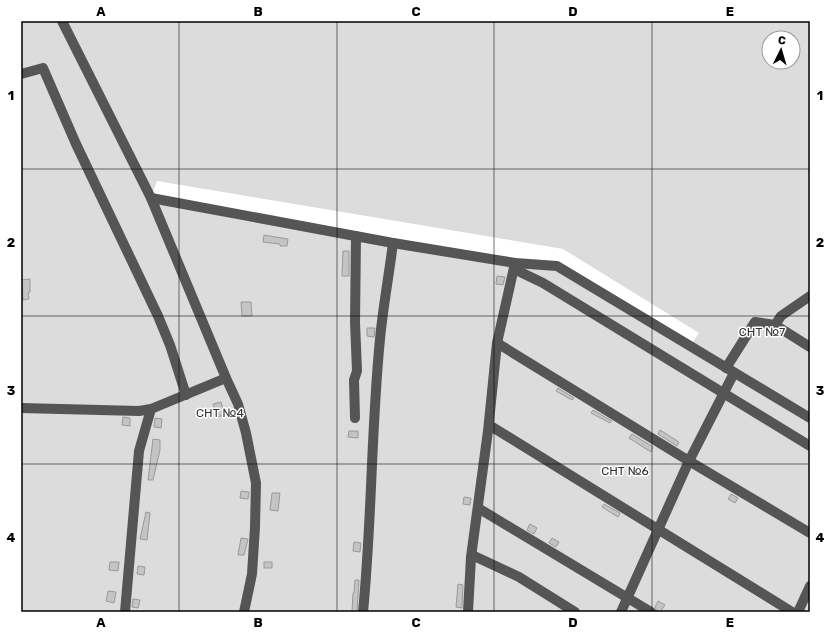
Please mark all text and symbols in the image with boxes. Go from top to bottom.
text: A [96,4,106,19]
text: B [253,4,263,19]
text: C [411,4,421,19]
text: D [568,4,578,19]
text: E [726,4,734,19]
north arrow [761,30,801,70]
text: С [777,34,787,47]
text: 1 [8,88,14,103]
text: 1 [817,88,823,103]
text: 2 [7,235,15,250]
text: 2 [816,235,824,250]
park label: СНТ №7 [739,325,785,339]
text: 3 [7,383,16,398]
text: 3 [816,383,825,398]
park label: СНТ №4 [196,406,244,420]
park label: СНТ №6 [601,464,649,478]
text: 4 [7,530,16,545]
text: 4 [816,530,825,545]
text: A [96,615,106,630]
text: B [253,615,263,630]
text: C [411,615,421,630]
text: D [568,615,578,630]
text: E [726,615,734,630]

